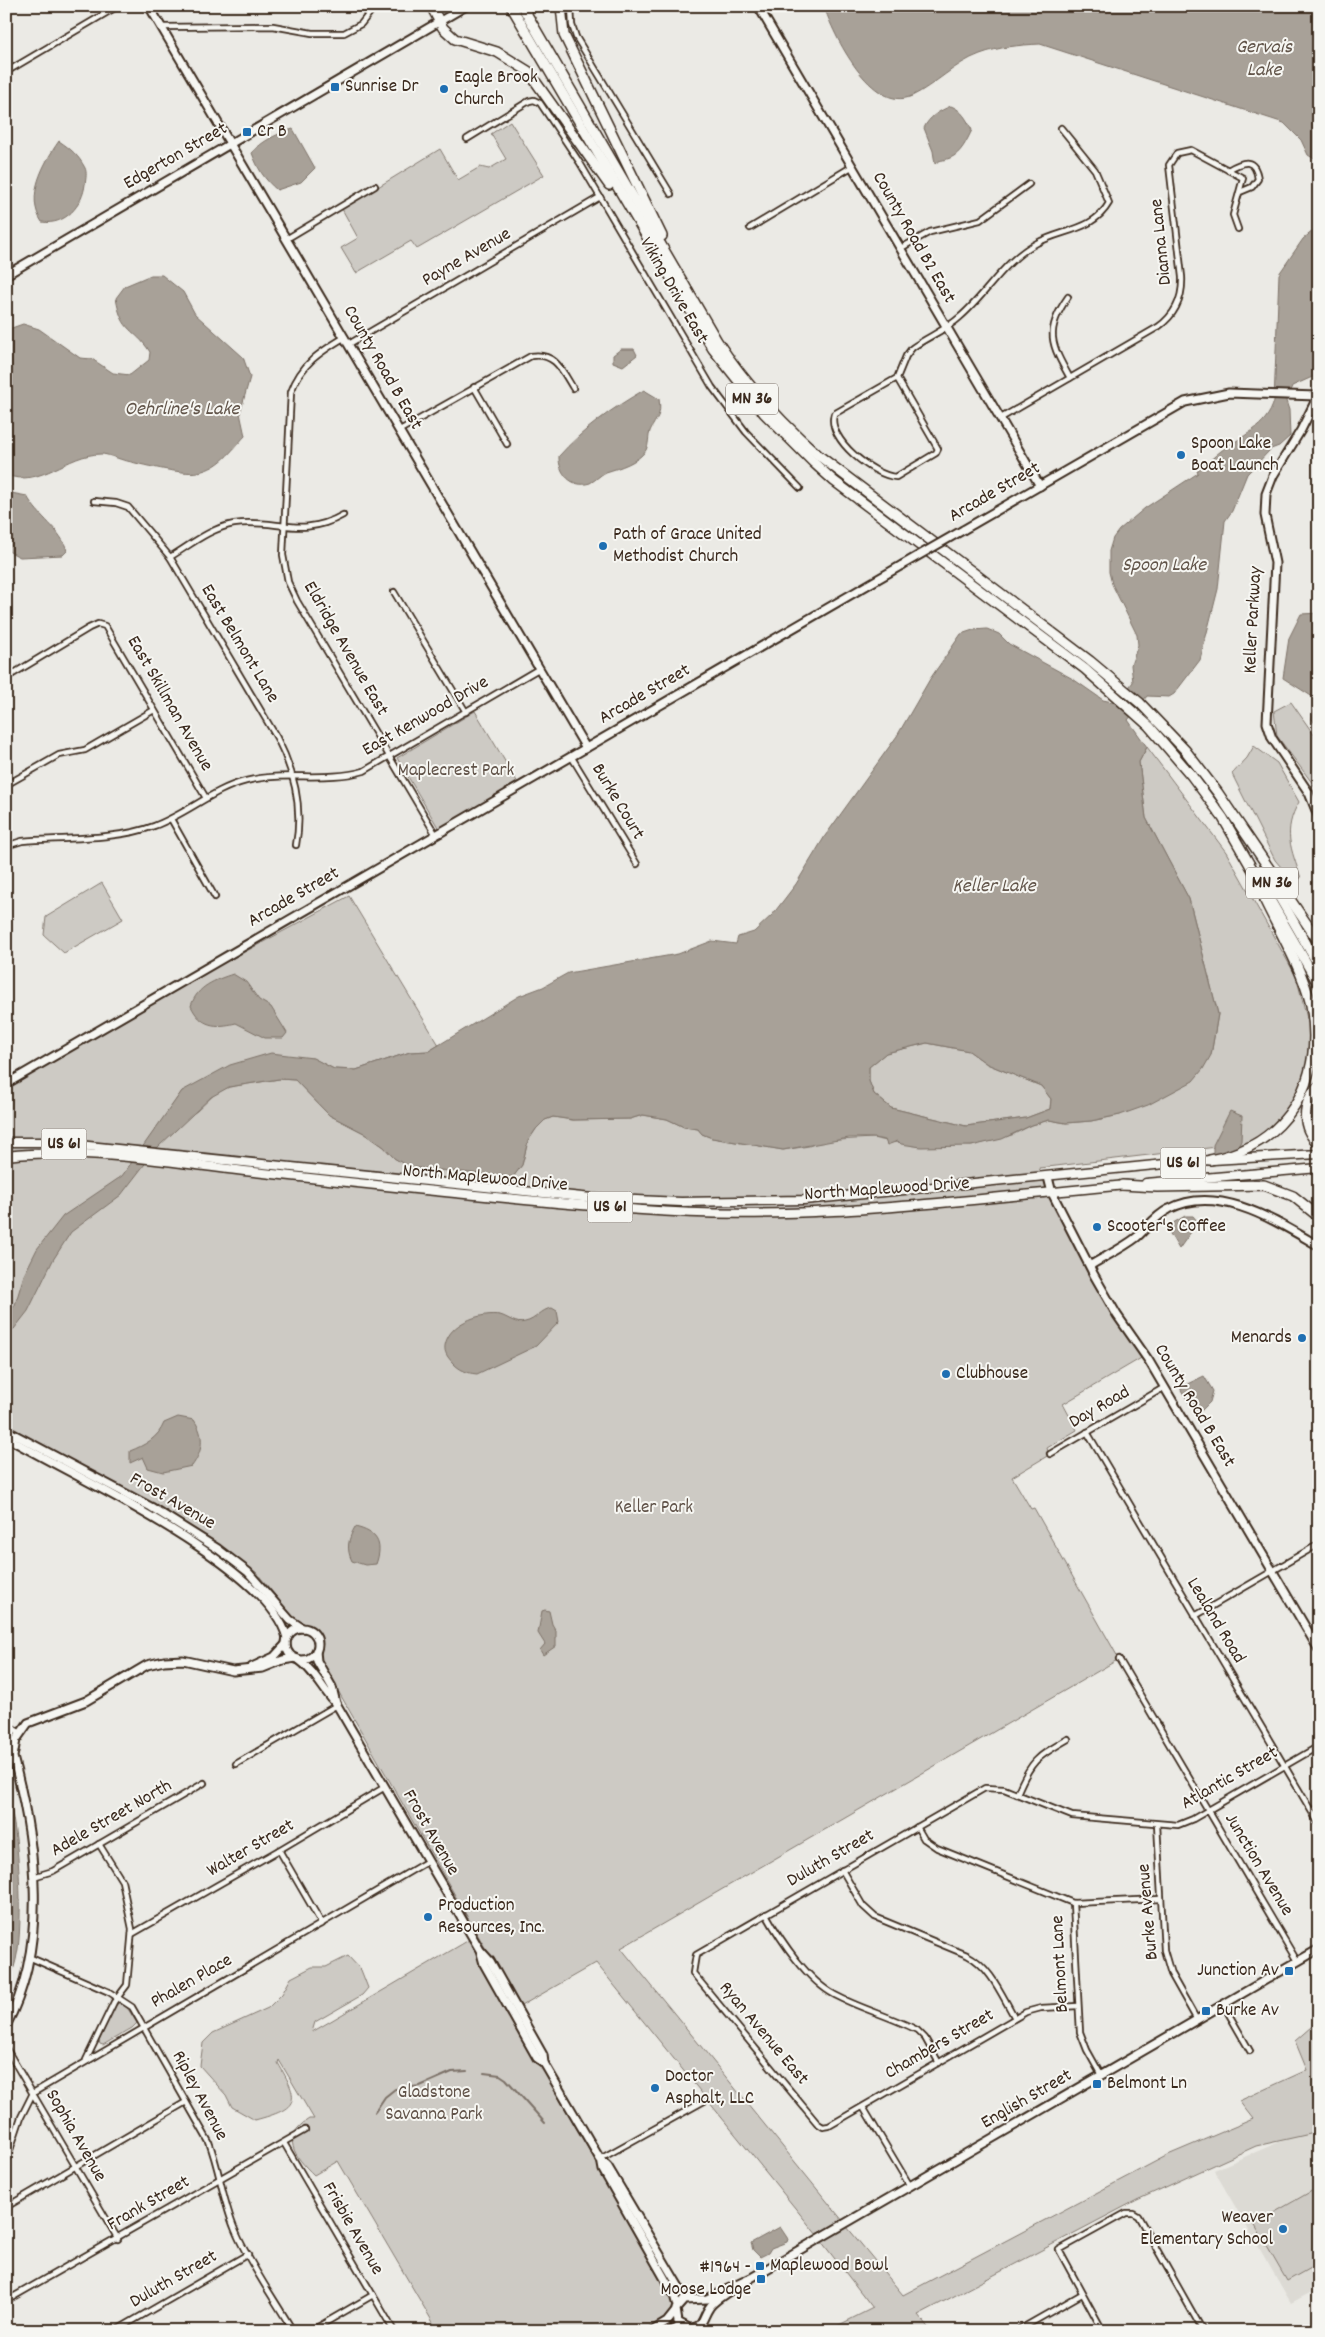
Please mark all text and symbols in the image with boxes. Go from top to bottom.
water label: Gervais Lake [1236,34,1293,85]
place label: Eagle Brook Church [454,65,538,114]
place label: Sunrise Dr [345,74,418,101]
marker: Sunrise Dr [329,81,341,93]
marker: Eagle Brook Church [438,83,450,95]
street label: Edgerton Street [119,116,233,198]
place label: Cr B [257,119,287,146]
marker: Cr B [241,126,253,138]
street label: County Road B2 East [864,167,962,309]
street label: Dianna Lane [1144,197,1180,287]
street label: Payne Avenue [418,222,516,294]
street label: Viking Drive East [632,233,714,349]
street label: County Road B East [335,301,429,435]
road number: MN 36 [726,384,778,414]
water label: Oehrline's Lake [125,396,241,424]
place label: Spoon Lake Boat Launch [1191,431,1279,480]
marker: Spoon Lake Boat Launch [1175,449,1187,461]
street label: Arcade Street [944,456,1046,530]
place label: Path of Grace United Methodist Church [613,522,762,571]
marker: Path of Grace United Methodist Church [597,540,609,552]
water label: Spoon Lake [1122,552,1207,580]
street label: Keller Parkway [1238,565,1270,674]
street label: Eldridge Avenue East [295,577,395,721]
street label: East Belmont Lane [193,580,285,708]
street label: East Skillman Avenue [119,631,219,777]
street label: Arcade Street [594,658,696,732]
street label: East Kenwood Drive [358,670,494,764]
park label: Maplecrest Park [398,758,514,785]
street label: Burke Court [584,759,650,845]
street label: Arcade Street [243,861,345,935]
road number: MN 36 [1246,868,1298,898]
water label: Keller Lake [953,873,1037,901]
road number: US 61 [42,1128,86,1160]
road number: US 61 [1160,1148,1206,1178]
street label: North Maplewood Drive [401,1158,569,1200]
street label: North Maplewood Drive [803,1171,971,1209]
road number: US 61 [588,1192,632,1222]
place label: Scooter's Coffee [1107,1214,1226,1241]
marker: Scooter's Coffee [1091,1221,1103,1233]
place label: Menards [1231,1325,1292,1352]
marker: Menards [1296,1332,1308,1344]
street label: County Road B East [1146,1339,1242,1473]
place label: Clubhouse [956,1361,1028,1388]
marker: Clubhouse [940,1368,952,1380]
street label: Day Road [1065,1380,1135,1436]
street label: Frost Avenue [124,1466,220,1538]
park label: Keller Park [615,1495,693,1522]
street label: Lealand Road [1179,1573,1251,1669]
street label: Atlantic Street [1176,1740,1284,1818]
street label: Adele Street North [46,1773,178,1865]
street label: Frost Avenue [394,1785,466,1881]
street label: Junction Avenue [1217,1809,1299,1921]
street label: Walter Street [202,1813,300,1885]
street label: Duluth Street [782,1823,880,1895]
street label: Burke Avenue [1131,1863,1167,1961]
place label: Production Resources, Inc. [438,1893,545,1942]
marker: Production Resources, Inc. [422,1911,434,1923]
street label: Belmont Lane [1045,1915,1077,2013]
street label: Phalen Place [146,1948,238,2016]
place label: Junction Av [1197,1958,1279,1985]
marker: Junction Av [1283,1965,1295,1977]
street label: Ryan Avenue East [712,1976,814,2092]
place label: Burke Av [1216,1998,1279,2025]
street label: Chambers Street [880,2003,1000,2087]
marker: Burke Av [1200,2005,1212,2017]
street label: Ripley Avenue [164,2046,234,2146]
street label: English Street [977,2063,1077,2137]
place label: Doctor Asphalt, LLC [665,2064,754,2113]
place label: Belmont Ln [1107,2071,1187,2098]
marker: Belmont Ln [1091,2078,1103,2090]
park label: Gladstone Savanna Park [385,2080,483,2129]
marker: Doctor Asphalt, LLC [649,2082,661,2094]
street label: Sophia Avenue [38,2085,112,2187]
street label: Frank Street [103,2169,195,2239]
street label: Frisbie Avenue [314,2177,390,2281]
place label: Weaver Elementary School [1140,2205,1273,2254]
marker: Weaver Elementary School [1277,2223,1289,2235]
street label: Duluth Street [125,2244,223,2316]
place label: Maplewood Bowl [770,2253,889,2280]
place label: #1964 - Moose Lodge [660,2255,751,2304]
marker: Maplewood Bowl [754,2260,766,2272]
marker: #1964 - Moose Lodge [755,2273,767,2285]

